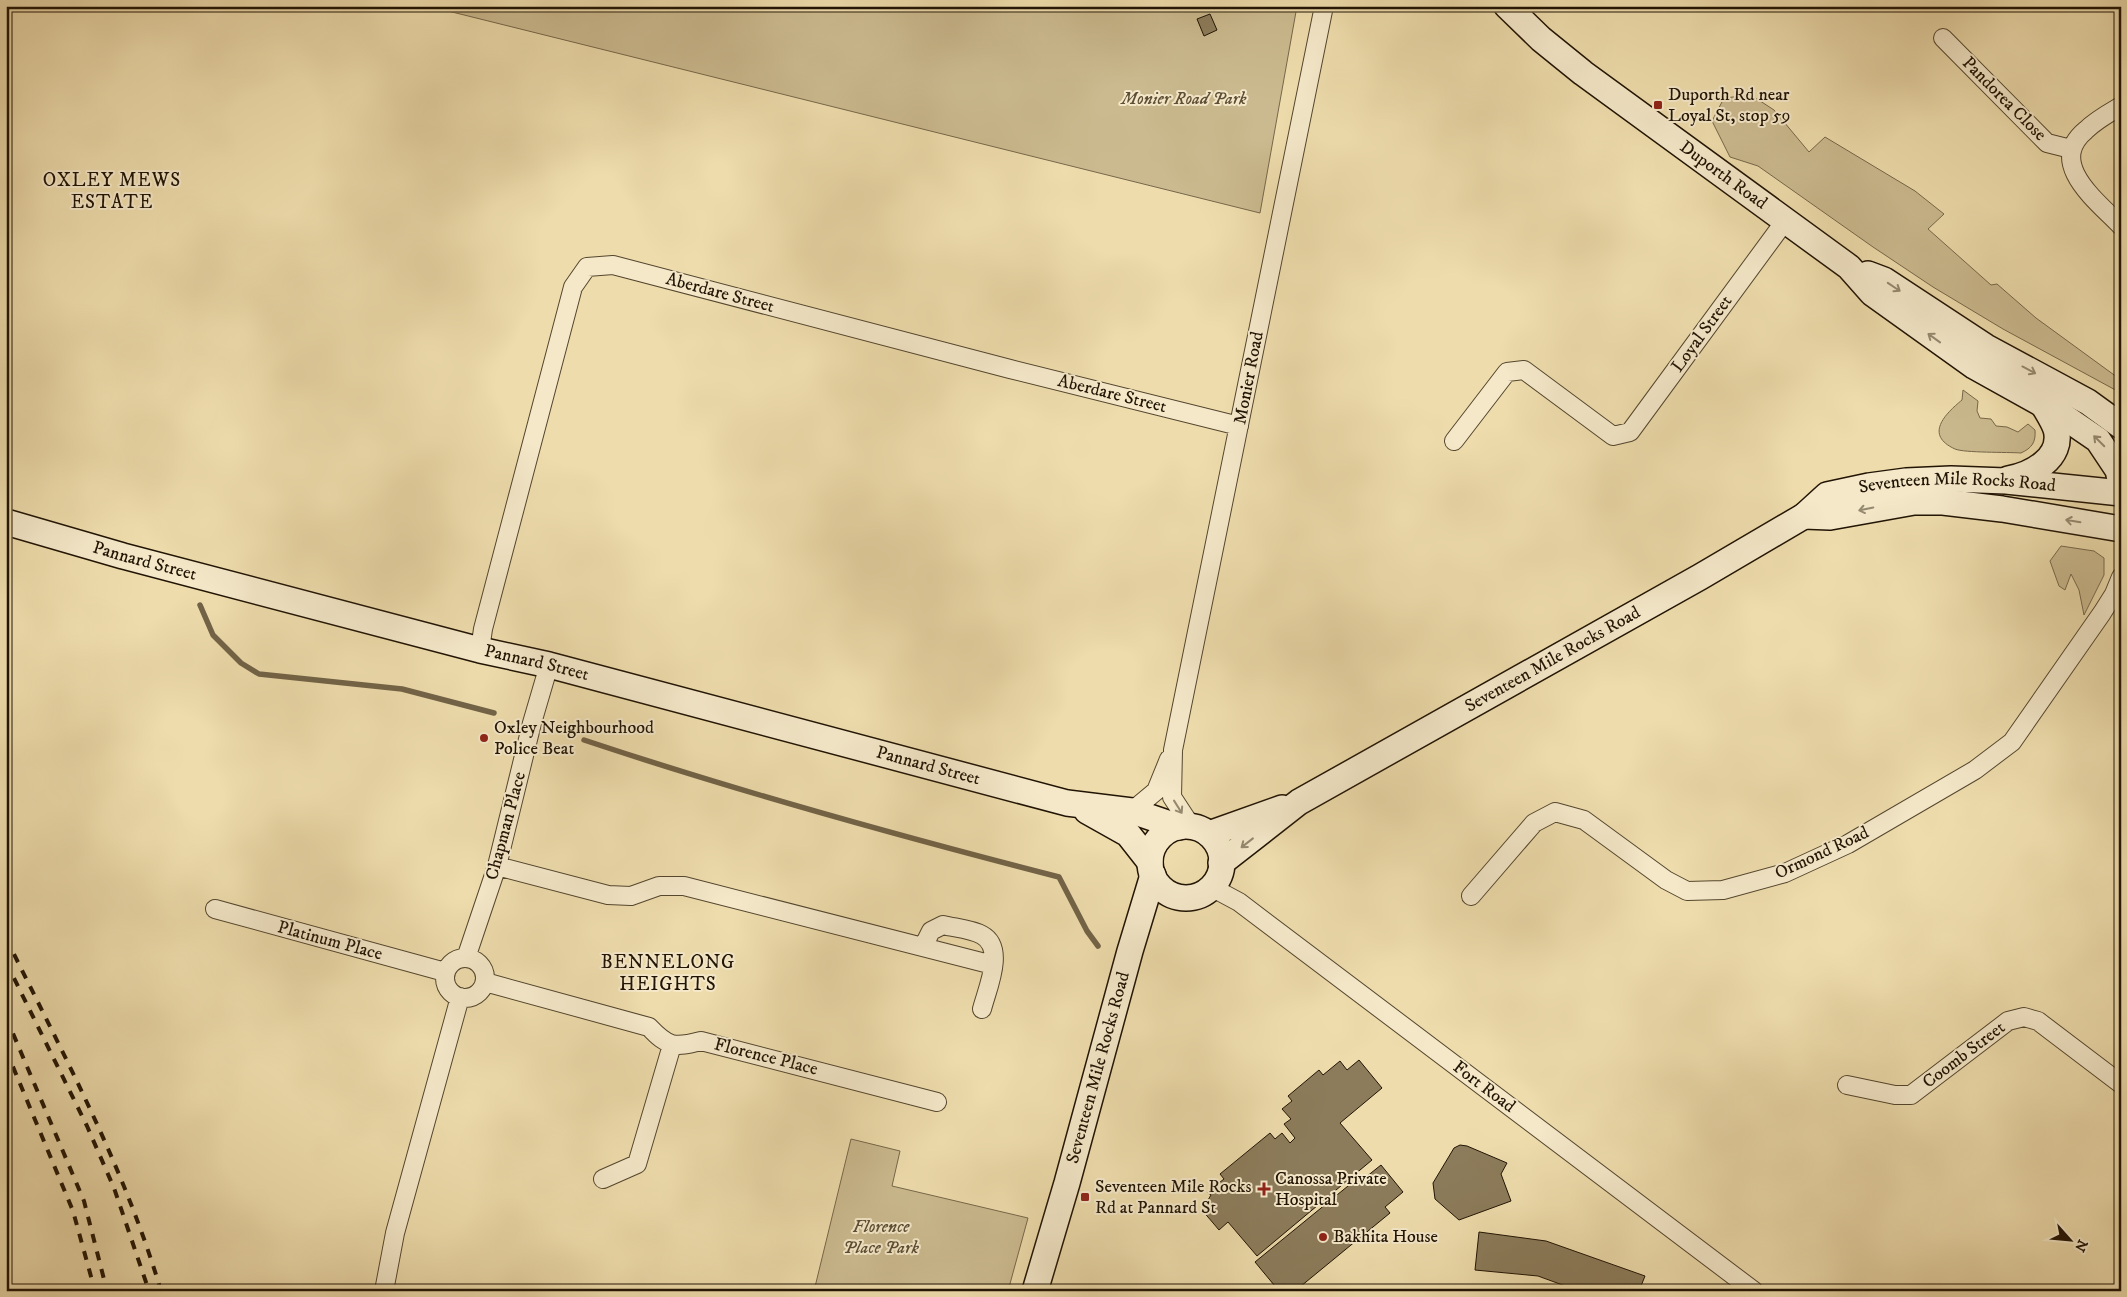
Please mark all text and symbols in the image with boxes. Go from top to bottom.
street label: Pandorea Close [1957,52,2051,146]
place label: Duporth Rd near Loyal St, stop 59 [1668,84,1790,127]
park label: Monier Road Park [1119,88,1247,110]
marker: Duporth Rd near Loyal St, stop 59 [1652,99,1664,111]
street label: Duporth Road [1675,136,1771,215]
district label: OXLEY MEWS ESTATE [43,169,181,214]
street label: Aberdare Street [663,268,777,318]
one-way arrow [1886,282,1900,292]
street label: Loyal Street [1667,291,1737,377]
street label: Monier Road [1229,330,1269,426]
one-way arrow [1928,332,1941,343]
one-way arrow [2021,366,2036,375]
street label: Aberdare Street [1055,370,1169,418]
one-way arrow [2092,435,2105,447]
street label: Seventeen Mile Rocks Road [1857,468,2057,499]
one-way arrow [1858,505,1874,515]
one-way arrow [2065,516,2081,526]
street label: Pannard Street [90,537,199,586]
street label: Seventeen Mile Rocks Road [1461,602,1644,718]
street label: Pannard Street [482,640,591,686]
place label: Oxley Neighbourhood Police Beat [494,717,654,760]
marker: Oxley Neighbourhood Police Beat [478,732,490,744]
street label: Pannard Street [874,742,983,790]
street label: Chapman Place [481,769,531,883]
one-way arrow [1173,799,1183,813]
street label: Ormond Road [1772,822,1872,884]
one-way arrow [1241,837,1254,848]
street label: Platinum Place [275,916,385,966]
district label: BENNELONG HEIGHTS [601,951,735,996]
street label: Seventeen Mile Rocks Road [1062,969,1135,1166]
street label: Coomb Street [1918,1017,2010,1093]
street label: Florence Place [712,1033,820,1081]
street label: Fort Road [1448,1056,1520,1118]
place label: Canossa Private Hospital [1275,1168,1387,1211]
place label: Seventeen Mile Rocks Rd at Pannard St [1095,1176,1252,1219]
marker: Canossa Private Hospital [1257,1182,1271,1196]
marker: Seventeen Mile Rocks Rd at Pannard St [1079,1191,1091,1203]
north arrow [2044,1214,2094,1264]
park label: Florence Place Park [843,1216,919,1259]
place label: Bakhita House [1333,1226,1438,1248]
marker: Bakhita House [1317,1231,1329,1243]
text: N [2070,1236,2091,1255]

